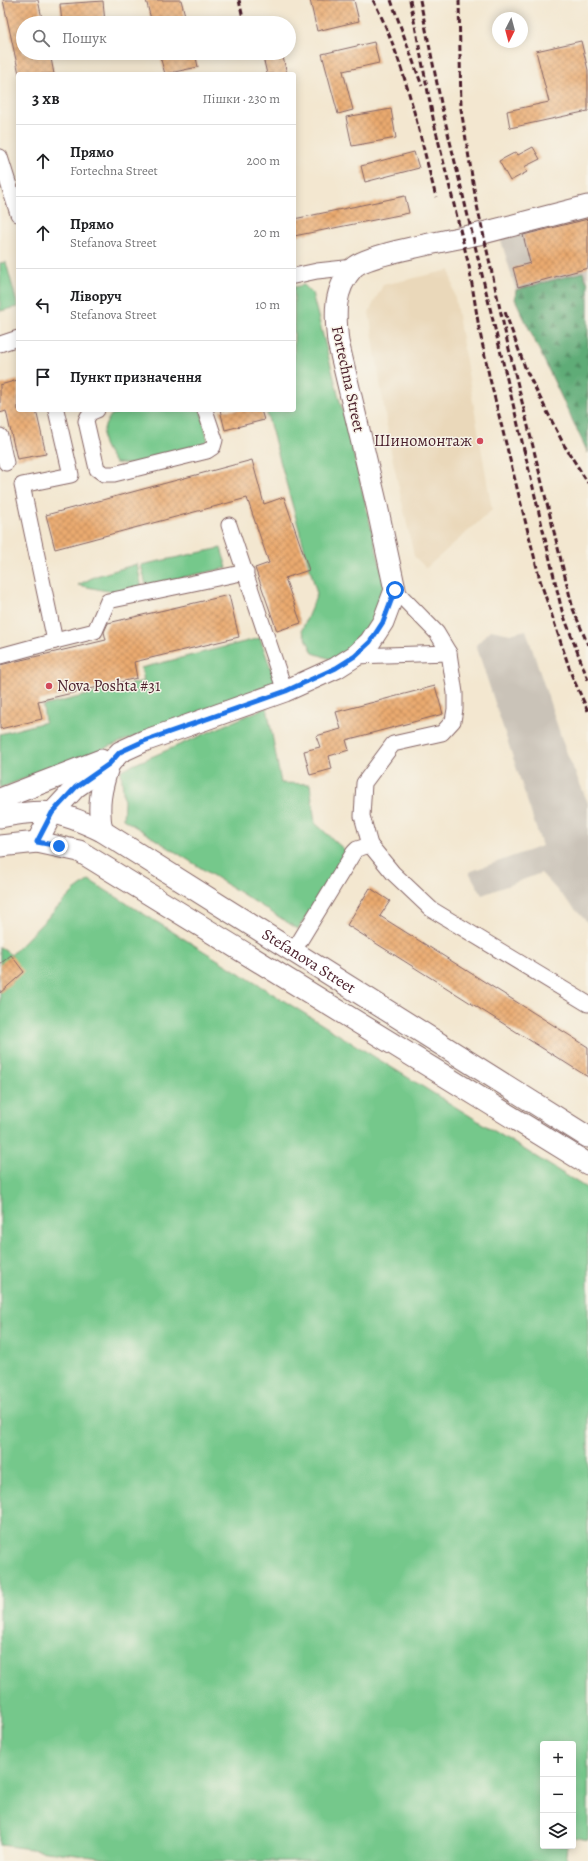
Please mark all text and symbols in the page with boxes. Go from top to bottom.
north arrow [492,12,528,48]
search box [16,16,296,60]
icon: search [30,27,52,49]
text: Пошук [62,28,107,48]
text: 3 хв [32,87,60,110]
text: Пішки · 230 m [203,90,280,107]
text: Прямо [70,142,114,162]
icon: ahead [32,150,54,172]
text: 200 m [247,152,280,169]
text: Fortechna Street [70,162,158,179]
text: Прямо [70,214,114,234]
icon: ahead [32,222,54,244]
text: 20 m [254,224,280,241]
text: Stefanova Street [70,234,157,251]
text: Ліворуч [70,286,122,306]
icon: left [32,294,54,316]
text: 10 m [255,296,280,313]
text: Stefanova Street [70,306,157,323]
street label: Fortechna Street [326,324,370,434]
icon: arrive [32,366,54,388]
text: Пункт призначення [70,367,202,387]
place label: Шиномонтаж [374,430,472,452]
marker: Шиномонтаж [475,436,485,446]
route start [386,581,404,599]
place label: Nova Poshta #31 [57,675,161,697]
marker: Nova Poshta #31 [44,681,54,691]
route end [50,837,68,855]
street label: Stefanova Street [258,923,360,999]
map controls [540,1741,576,1849]
button: + [540,1741,576,1777]
button: − [540,1777,576,1813]
button: layers [540,1813,576,1849]

